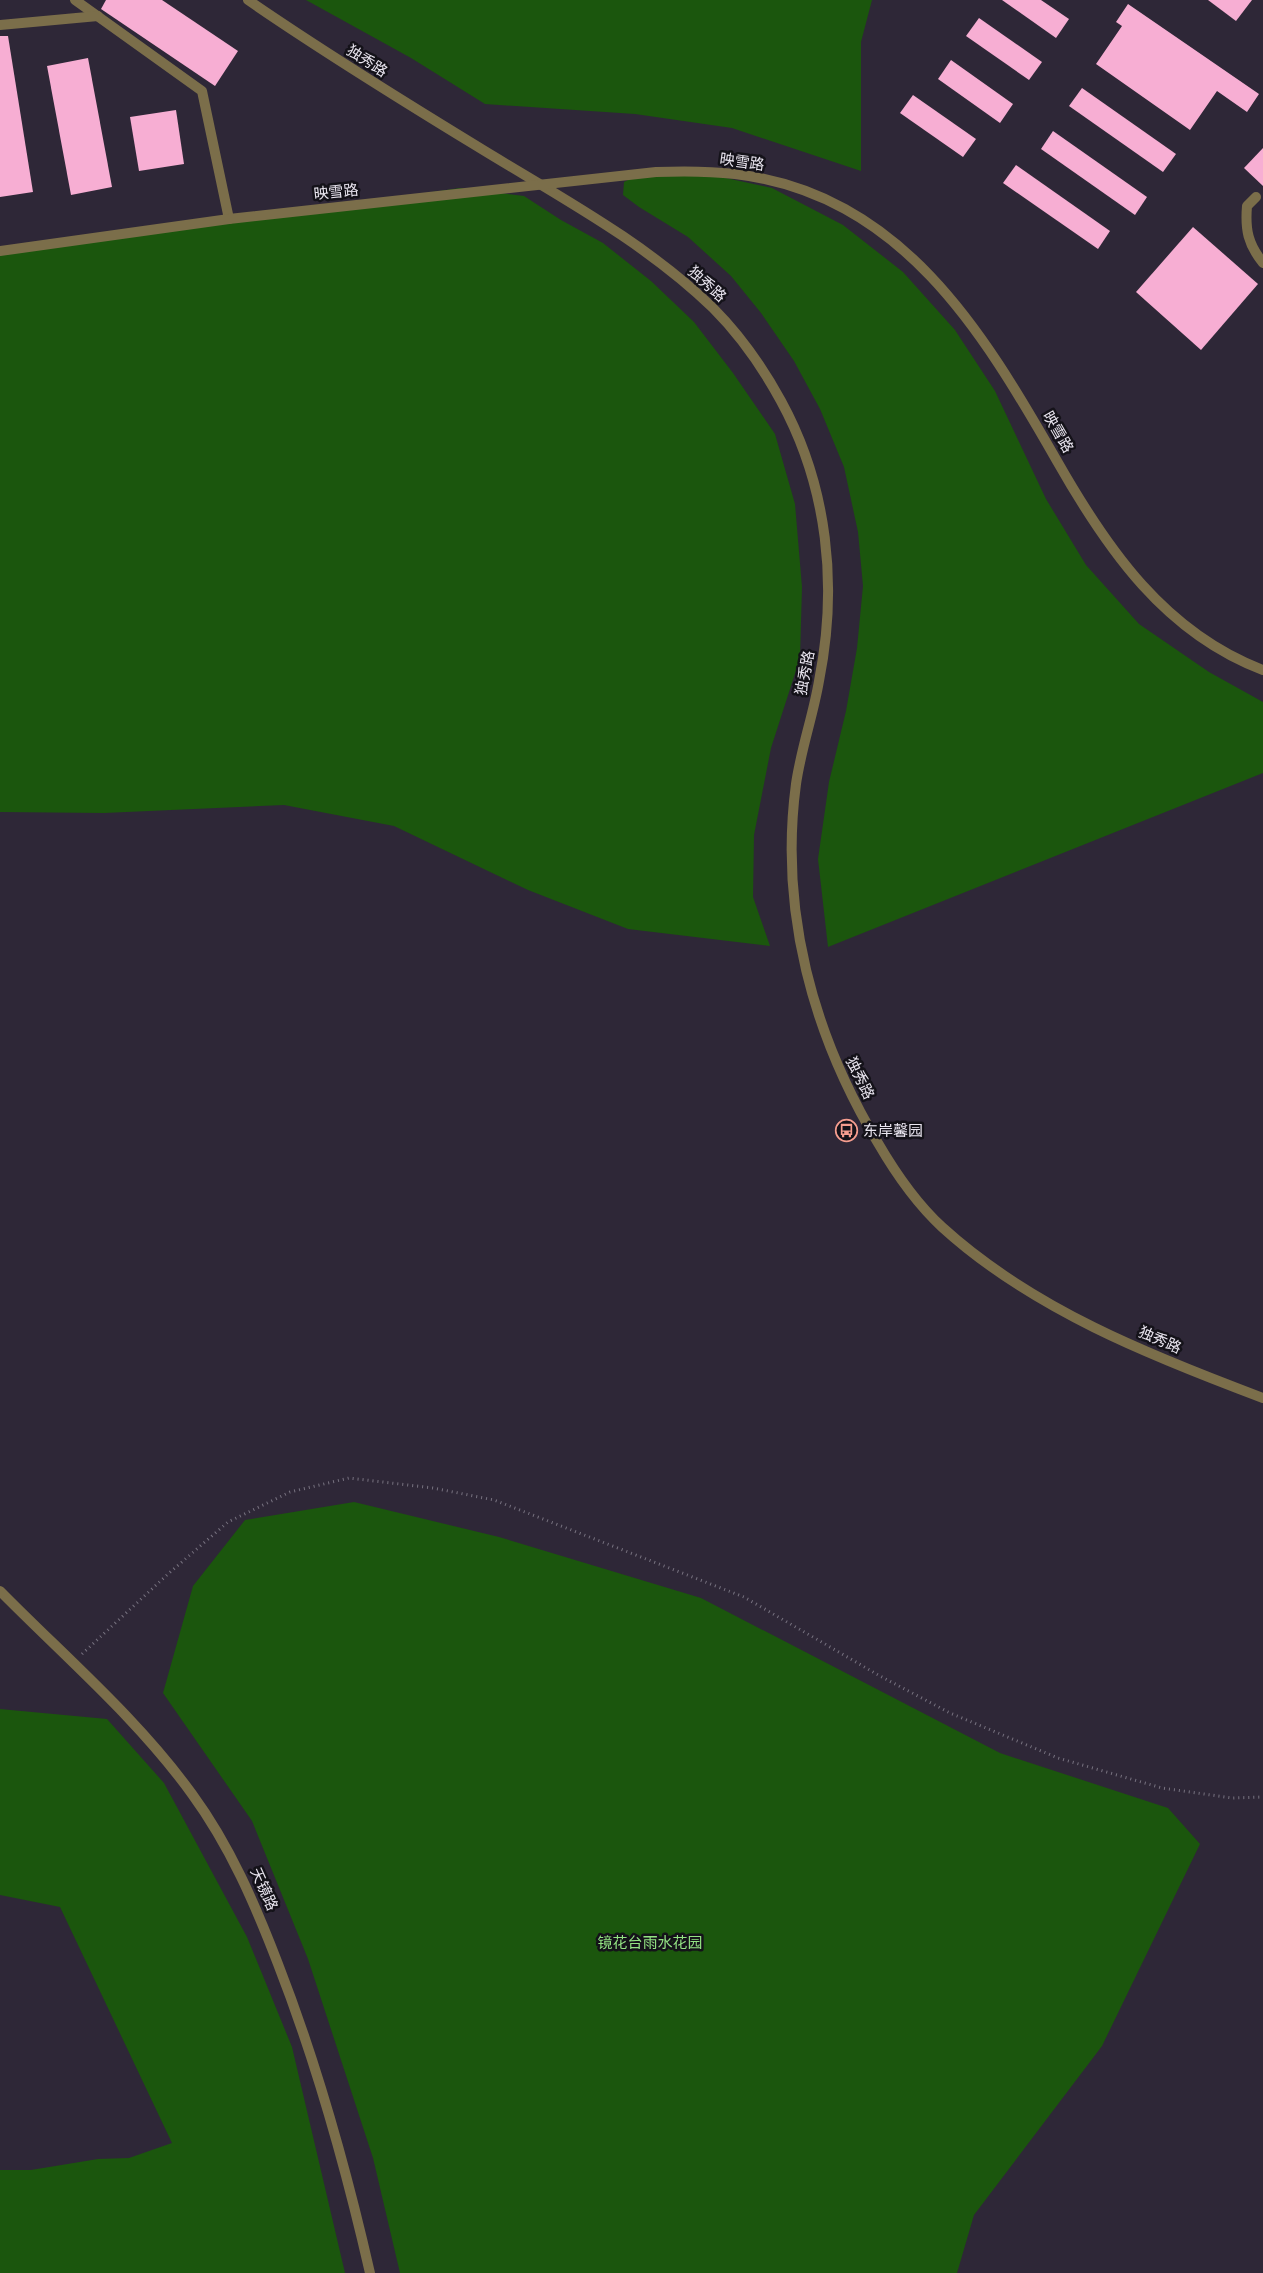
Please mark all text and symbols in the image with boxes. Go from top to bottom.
street label: 独秀路 [343,41,391,81]
street label: 映雪路 [718,150,766,174]
street label: 映雪路 [313,181,359,203]
street label: 独秀路 [684,262,730,306]
street label: 映雪路 [1039,408,1077,456]
street label: 独秀路 [792,649,818,697]
street label: 独秀路 [842,1054,878,1102]
bus stop icon: 东岸馨园 [835,1119,859,1143]
place label: 东岸馨园 [863,1122,923,1140]
street label: 独秀路 [1136,1323,1184,1357]
street label: 天镜路 [247,1865,281,1913]
park label: 镜花台雨水花园 [597,1934,703,1952]

